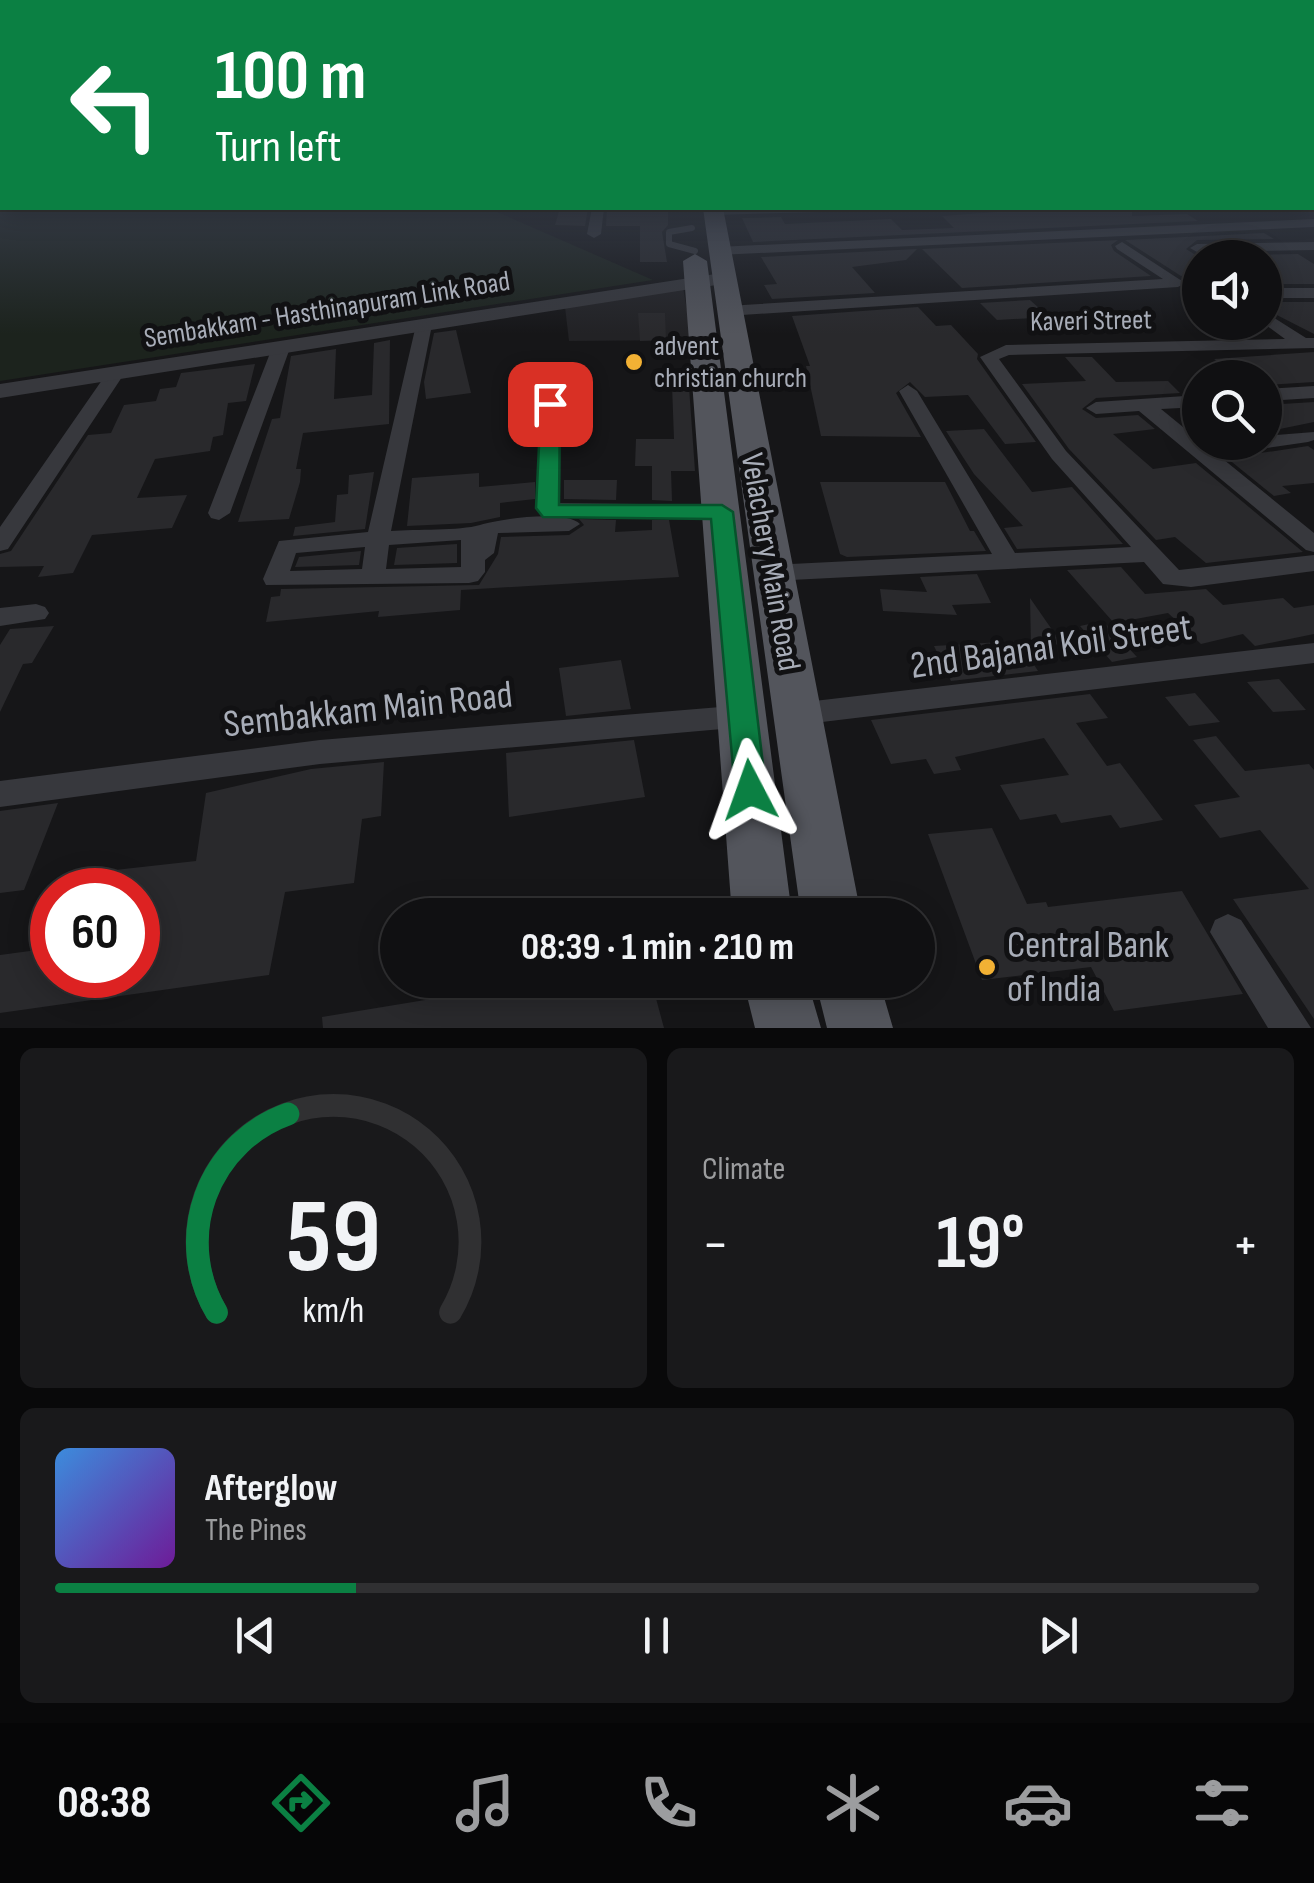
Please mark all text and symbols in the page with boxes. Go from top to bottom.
text: 100 m [215,35,366,119]
icon: left [50,40,180,170]
text: Turn left [215,120,341,175]
map controls [1182,240,1282,460]
button: sound [1182,240,1282,340]
street label: Sembakkam - Hasthinapuram Link Road [142,265,512,355]
street label: Kaveri Street [1030,303,1152,339]
place label: advent christian church [654,330,807,395]
marker: advent christian church [623,351,645,373]
button: search [1182,360,1282,460]
pin [508,362,593,447]
icon: arrive [523,377,578,432]
street label: Velachery Main Road [732,450,808,674]
street label: 2nd Bajanai Koil Street [907,605,1195,689]
street label: Sembakkam Main Road [221,672,515,748]
position arrow [698,738,802,842]
speed limit sign: 60 [30,868,160,998]
place label: Central Bank of India [1007,923,1169,1012]
text: 08:39 · 1 min · 210 m [521,925,794,970]
marker: Central Bank of India [976,956,998,978]
text: Climate [702,1150,785,1189]
text: 59 [286,1176,381,1301]
text: 19° [936,1199,1025,1290]
text: − [702,1212,729,1279]
text: + [1232,1212,1259,1279]
text: km/h [303,1290,364,1333]
text: Afterglow [205,1466,338,1511]
text: The Pines [205,1511,307,1550]
icon: previous [228,1608,283,1663]
icon: pause [629,1608,684,1663]
icon: next [1031,1608,1086,1663]
icon: directions [266,1768,336,1838]
icon: music [450,1768,520,1838]
icon: phone [634,1768,704,1838]
icon: climate [818,1768,888,1838]
icon: car [1003,1768,1073,1838]
icon: filters [1187,1768,1257,1838]
text: 08:38 [57,1776,151,1831]

